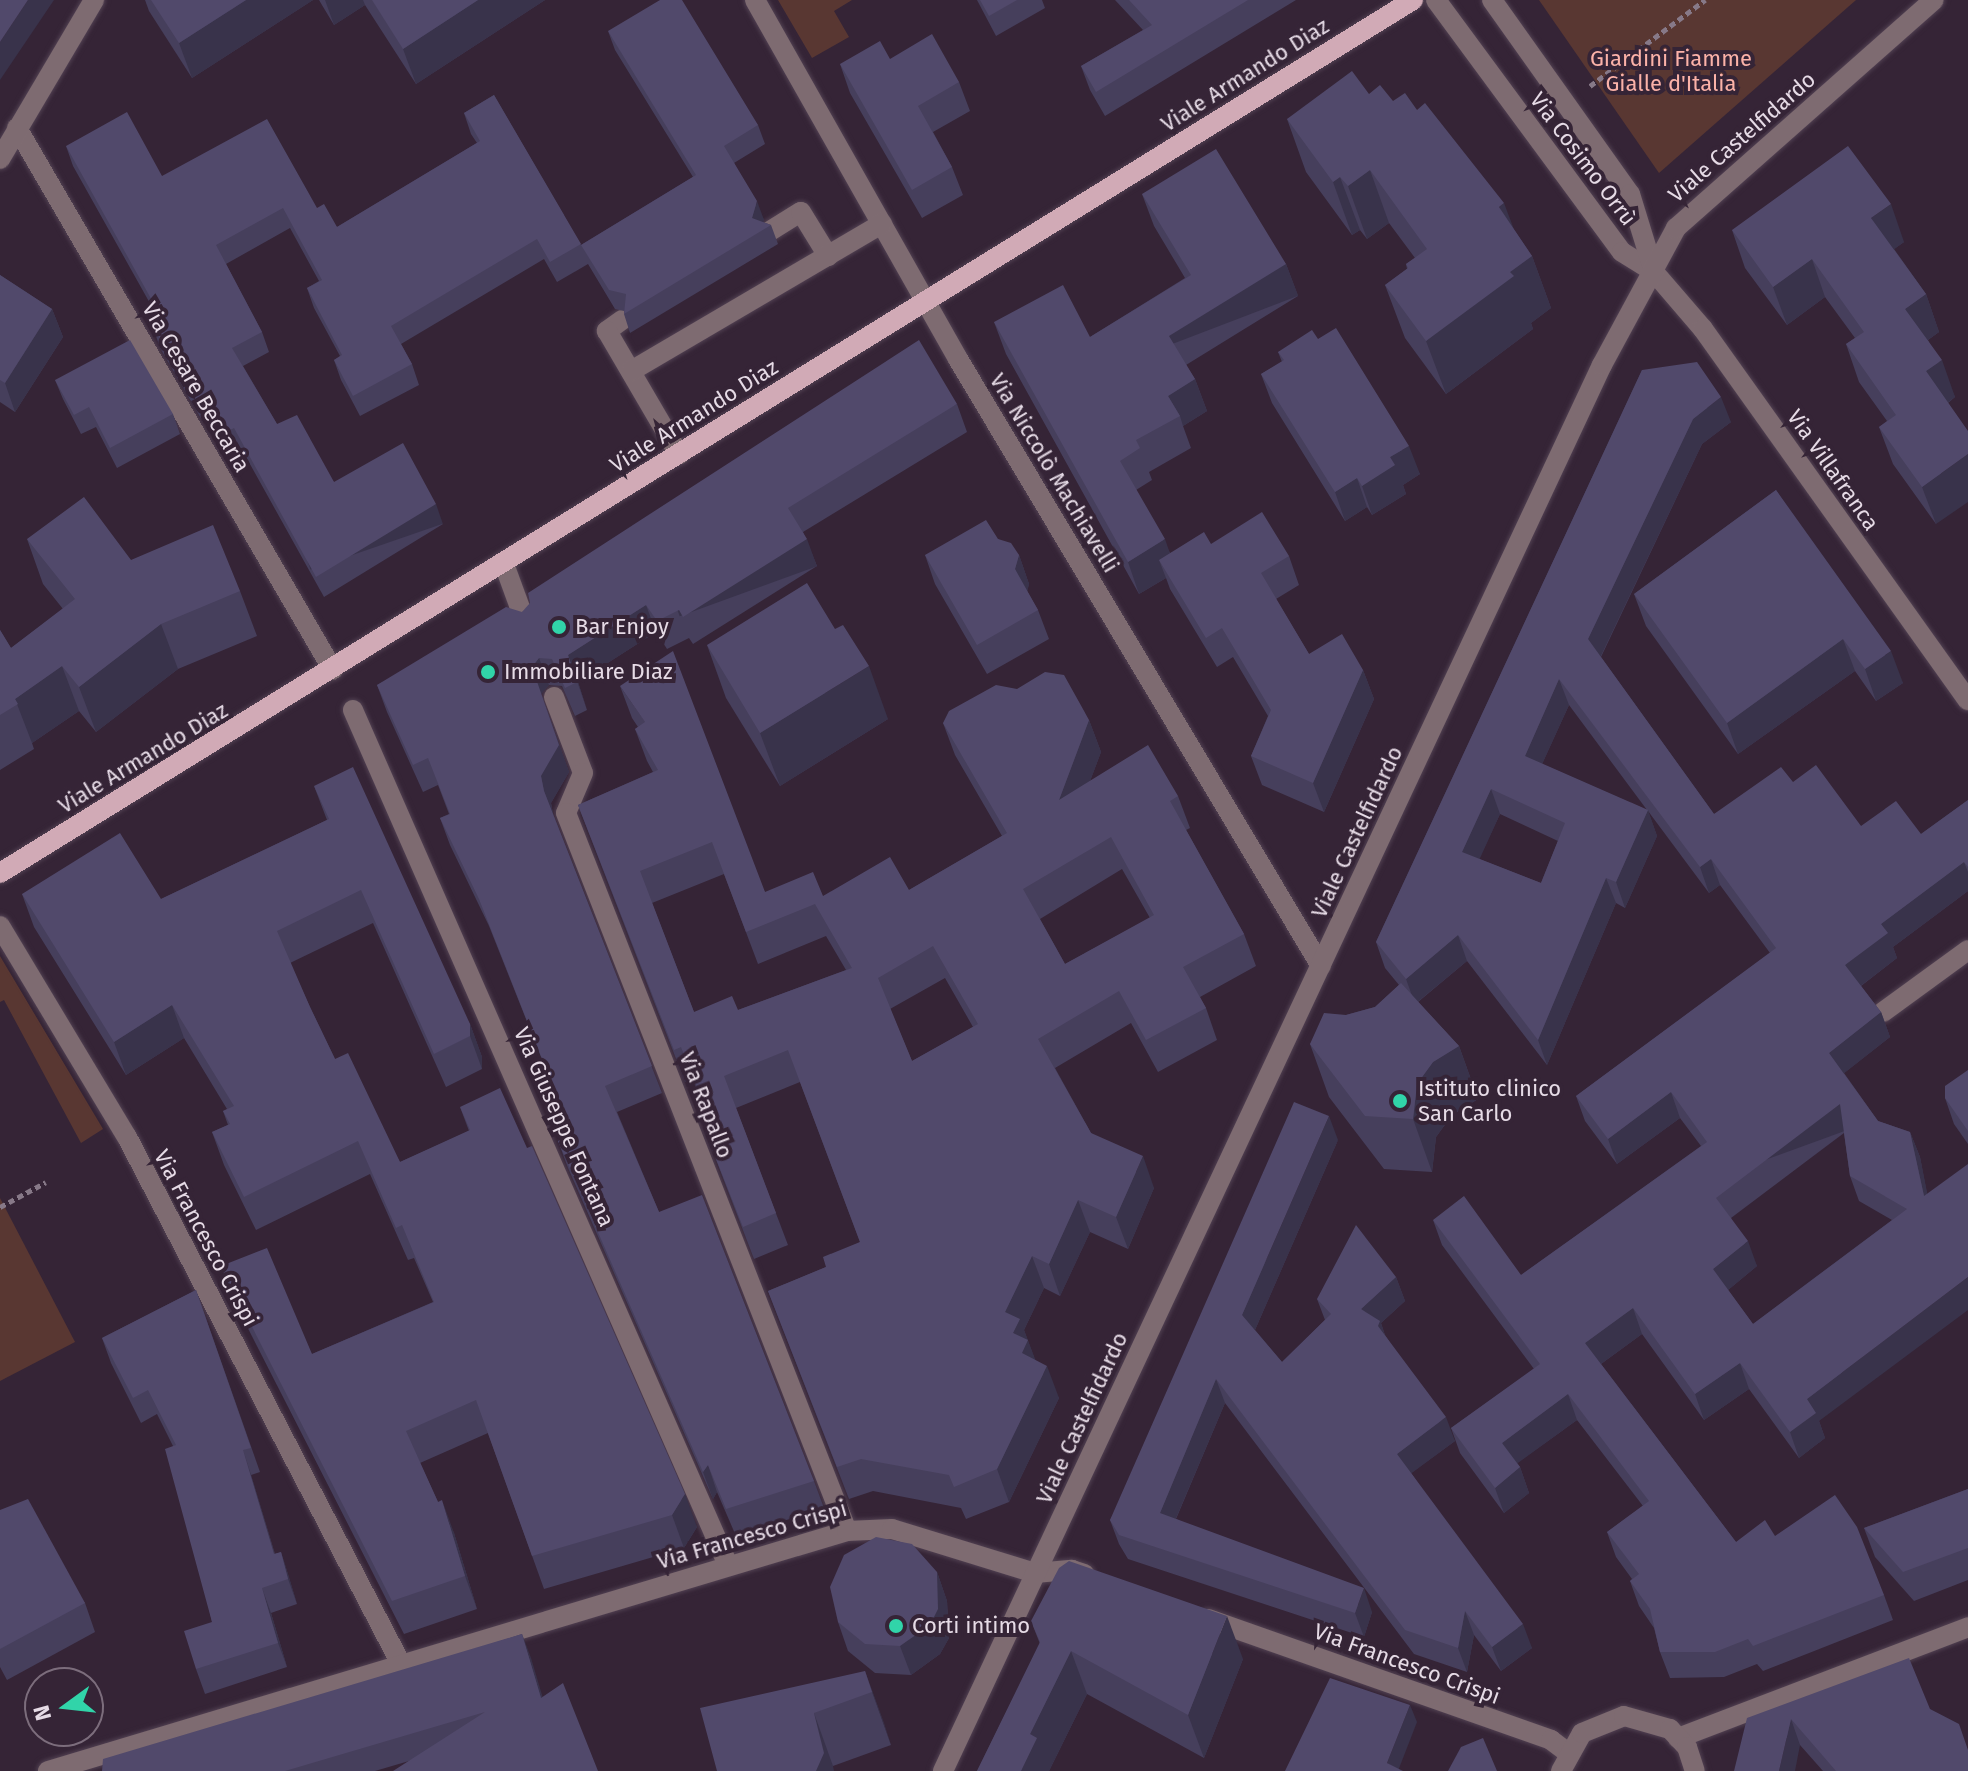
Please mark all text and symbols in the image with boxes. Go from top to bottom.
street label: Viale Armando Diaz [1156,13,1334,137]
park label: Giardini Fiamme Gialle d'Italia [1590,45,1752,96]
street label: Viale Castelfidardo [1663,66,1821,208]
street label: Via Cosimo Orrù [1524,87,1642,231]
street label: Via Cesare Beccaria [137,297,255,477]
street label: Viale Armando Diaz [605,354,783,478]
street label: Via Niccolò Machiavelli [984,369,1124,577]
street label: Via Villafranca [1782,404,1884,536]
place label: Bar Enjoy [575,614,669,640]
marker: Bar Enjoy [550,618,568,636]
place label: Immobiliare Diaz [504,659,673,685]
marker: Immobiliare Diaz [479,663,497,681]
street label: Viale Armando Diaz [54,697,232,819]
street label: Viale Castelfidardo [1306,742,1408,922]
street label: Via Giuseppe Fontana [508,1023,620,1231]
street label: Via Rapallo [674,1048,738,1162]
place label: Istituto clinico San Carlo [1418,1075,1561,1126]
marker: Istituto clinico San Carlo [1389,1090,1411,1112]
street label: Via Francesco Crispi [148,1145,264,1331]
street label: Viale Castelfidardo [1031,1328,1133,1508]
street label: Via Francesco Crispi [654,1495,850,1575]
place label: Corti intimo [912,1613,1030,1639]
marker: Corti intimo [887,1617,905,1635]
street label: Via Francesco Crispi [1310,1618,1504,1710]
north arrow [24,1667,104,1747]
text: N [27,1702,57,1723]

